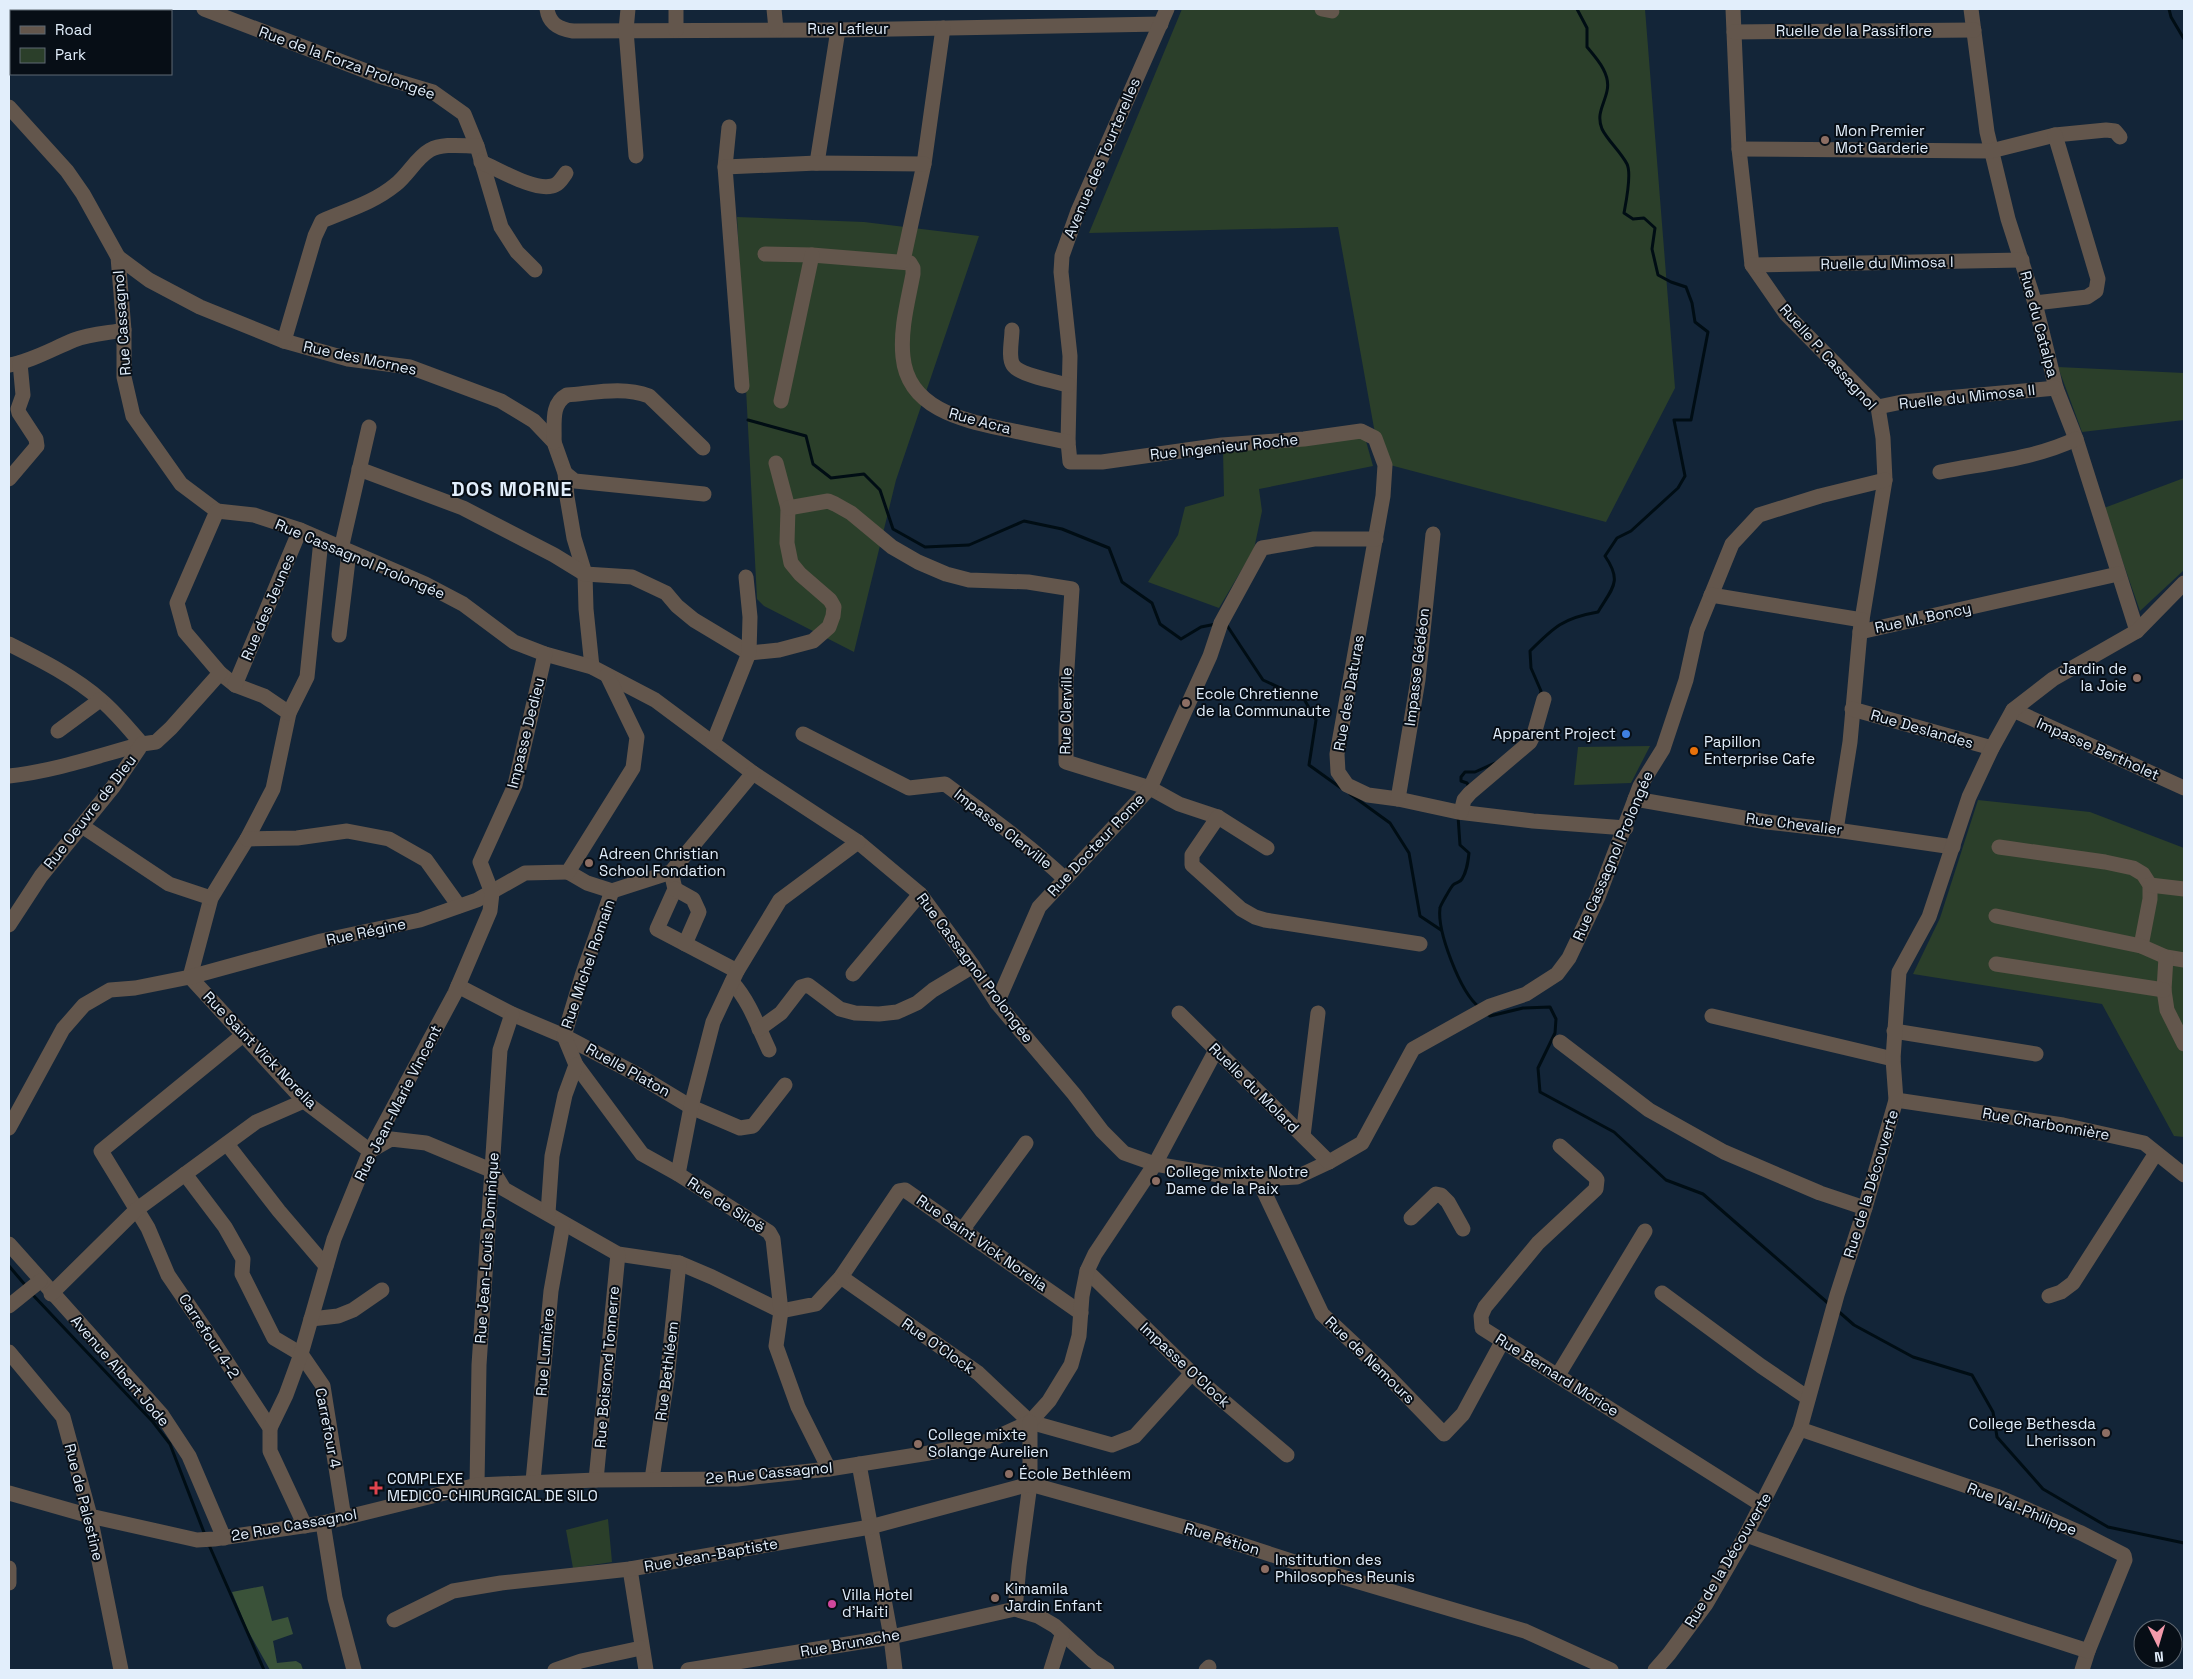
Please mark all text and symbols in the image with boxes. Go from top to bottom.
legend [10,10,172,75]
street label: Rue Lafleur [807,19,889,38]
text: Road [55,20,92,39]
street label: Ruelle de la Passiflore [1776,21,1932,40]
street label: Rue de la Forza Prolongée [256,22,438,103]
text: Park [55,45,86,64]
street label: Avenue des Tourterelles [1059,75,1144,241]
place label: Mon Premier Mot Garderie [1835,121,1928,157]
marker: Mon Premier Mot Garderie [1819,134,1831,146]
street label: Ruelle du Mimosa I [1820,252,1954,273]
street label: Rue du Catalpa [2016,269,2063,379]
street label: Rue Cassagnol [108,270,135,376]
street label: Ruelle P. Cassagnol [1776,300,1881,414]
street label: Rue des Mornes [302,336,419,379]
street label: Ruelle du Mimosa II [1898,380,2036,413]
street label: Rue Acra [947,403,1014,438]
street label: Rue Ingenieur Roche [1149,429,1299,464]
district label: DOS MORNE [451,476,573,502]
street label: Rue Cassagnol Prolongée [272,514,448,603]
street label: Rue des Jeunes [236,550,299,663]
street label: Rue M. Boncy [1873,598,1973,637]
street label: Impasse Gédéon [1400,607,1433,727]
street label: Rue des Daturas [1329,633,1368,753]
place label: Jardin de la Joie [2060,659,2127,695]
street label: Rue Clerville [1055,667,1076,755]
marker: Jardin de la Joie [2131,672,2143,684]
street label: Impasse Dedieu [503,675,548,790]
place label: Ecole Chretienne de la Communaute [1196,684,1331,720]
marker: Ecole Chretienne de la Communaute [1180,697,1192,709]
street label: Rue Deslandes [1869,705,1976,752]
street label: Impasse Bertholet [2034,713,2163,784]
place label: Apparent Project [1493,724,1616,743]
marker: Apparent Project [1620,728,1632,740]
place label: Papillon Enterprise Cafe [1704,732,1815,768]
marker: Papillon Enterprise Cafe [1688,745,1700,757]
street label: Rue Oeuvre de Dieu [39,751,140,873]
street label: Rue Cassagnol Prolongée [1568,768,1657,944]
street label: Impasse Clerville [951,784,1056,873]
street label: Rue Docteur Rome [1043,789,1148,900]
street label: Rue Chevalier [1745,808,1844,839]
place label: Adreen Christian School Fondation [599,844,726,880]
marker: Adreen Christian School Fondation [583,857,595,869]
street label: Rue Cassagnol Prolongée [913,889,1038,1046]
street label: Rue Michel Romain [556,897,619,1031]
street label: Rue Régine [324,914,408,949]
street label: Rue Saint Vick Norelia [199,987,322,1113]
street label: Rue Jean-Marie Vincent [350,1021,445,1184]
street label: Ruelle Platon [583,1039,674,1101]
street label: Ruelle du Molard [1205,1039,1303,1137]
street label: Rue Charbonnière [1981,1103,2111,1144]
street label: Rue de la Découverte [1839,1107,1902,1260]
street label: Rue Jean-Louis Dominique [470,1152,503,1344]
place label: College mixte Notre Dame de la Paix [1166,1162,1309,1198]
street label: Rue de Siloë [684,1173,769,1237]
marker: College mixte Notre Dame de la Paix [1150,1175,1162,1187]
street label: Rue Saint Vick Norelia [913,1190,1052,1295]
street label: Rue Boisrond Tonnerre [590,1285,623,1449]
street label: Carrefour 4-2 [175,1290,244,1382]
street label: Rue Lumière [531,1307,558,1397]
street label: Avenue Albert Jode [67,1311,174,1430]
street label: Rue de Nemours [1322,1312,1419,1407]
street label: Rue O'Clock [898,1314,978,1378]
street label: Impasse O'Clock [1136,1318,1234,1411]
street label: Rue Bethléem [651,1320,682,1422]
street label: Rue Bernard Morice [1492,1329,1623,1420]
street label: Carrefour 4 [311,1386,346,1470]
place label: College Bethesda Lherisson [1969,1414,2096,1450]
place label: College mixte Solange Aurelien [928,1425,1048,1461]
marker: College Bethesda Lherisson [2100,1427,2112,1439]
marker: College mixte Solange Aurelien [912,1438,924,1450]
street label: Rue de Palestine [61,1441,108,1563]
street label: 2e Rue Cassagnol [705,1457,833,1488]
place label: École Bethléem [1019,1464,1131,1483]
marker: École Bethléem [1003,1468,1015,1480]
place label: COMPLEXE MEDICO-CHIRURGICAL DE SILO [387,1469,598,1505]
street label: Rue Val-Philippe [1965,1478,2080,1539]
marker: COMPLEXE MEDICO-CHIRURGICAL DE SILO [369,1481,383,1495]
street label: Rue de la Découverte [1680,1489,1775,1631]
street label: 2e Rue Cassagnol [230,1504,358,1545]
street label: Rue Pétion [1182,1518,1262,1559]
street label: Rue Jean-Baptiste [643,1533,779,1576]
place label: Institution des Philosophes Reunis [1275,1550,1415,1586]
marker: Institution des Philosophes Reunis [1259,1563,1271,1575]
place label: Kimamila Jardin Enfant [1005,1579,1102,1615]
place label: Villa Hotel d'Haiti [842,1585,913,1621]
marker: Kimamila Jardin Enfant [989,1592,1001,1604]
marker: Villa Hotel d'Haiti [826,1598,838,1610]
north arrow [2133,1619,2183,1669]
street label: Rue Brunache [799,1624,901,1661]
text: N [2154,1648,2165,1666]

